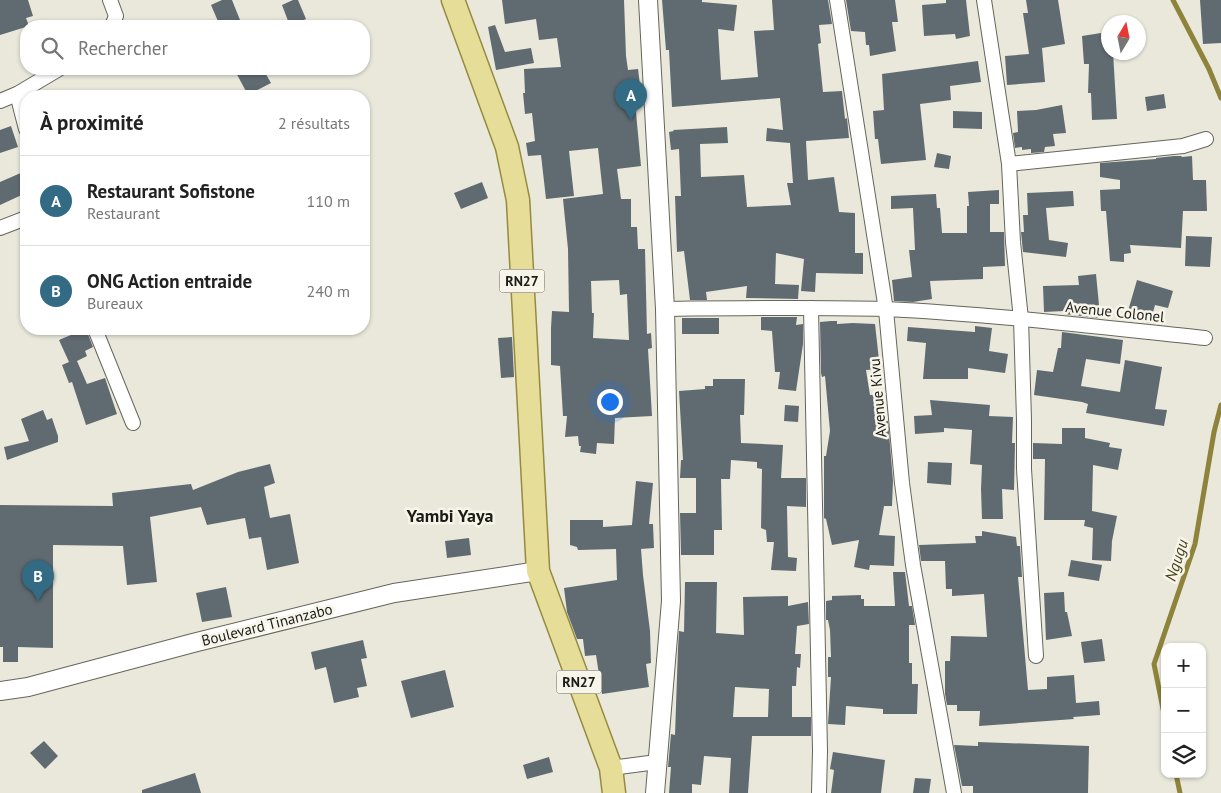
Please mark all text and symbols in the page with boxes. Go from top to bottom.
north arrow [1101,15,1146,60]
search box [20,20,370,75]
icon: search [38,34,66,62]
text: Rechercher [78,36,168,60]
pin: A [615,79,647,120]
text: À proximité [40,109,144,136]
text: 2 résultats [278,113,350,133]
text: Restaurant Sofistone [87,179,255,203]
text: A [51,191,61,211]
text: 110 m [307,191,350,211]
text: Restaurant [87,203,160,223]
text: ONG Action entraide [87,269,252,293]
road number: RN27 [500,270,544,292]
text: B [51,281,61,301]
text: 240 m [307,281,350,301]
text: Bureaux [87,293,143,313]
street label: Avenue Colonel [1065,297,1166,326]
street label: Avenue Kivu [865,358,890,438]
your location [597,389,623,415]
district label: Yambi Yaya [405,504,494,527]
water label: Ngugu [1160,537,1192,583]
pin: B [22,560,54,601]
street label: Boulevard Tinanzabo [199,599,334,650]
map controls [1161,643,1206,778]
button: + [1161,643,1206,688]
road number: RN27 [556,670,602,694]
button: − [1161,688,1206,733]
button: layers [1161,733,1206,778]

